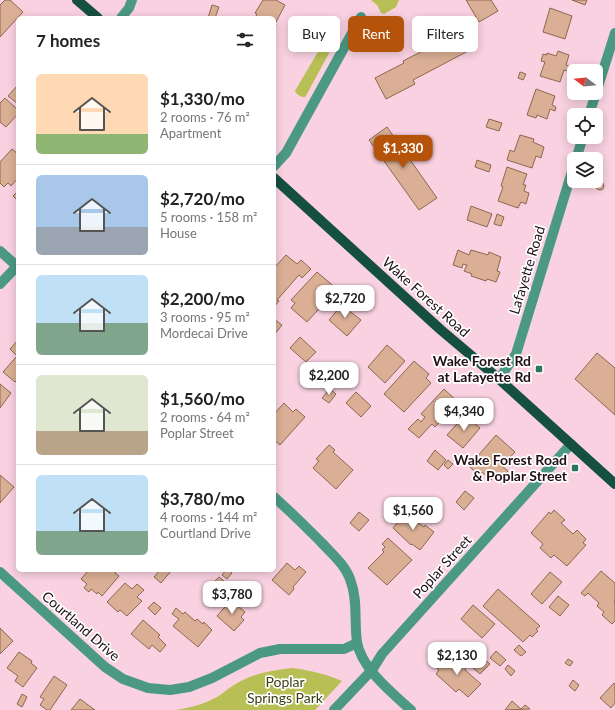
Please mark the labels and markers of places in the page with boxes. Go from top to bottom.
pin: $1,330 [370,135,436,169]
pin: $2,720 [312,285,378,319]
place label: Wake Forest Rd at Lafayette Rd [433,352,531,385]
pin: $2,200 [296,362,362,396]
marker: Wake Forest Rd at Lafayette Rd [534,364,544,374]
pin: $4,340 [431,398,497,432]
place label: Wake Forest Road & Poplar Street [454,451,568,484]
marker: Wake Forest Road & Poplar Street [570,463,580,473]
pin: $1,560 [380,497,446,531]
pin: $3,780 [199,581,265,615]
pin: $2,130 [424,642,490,676]

